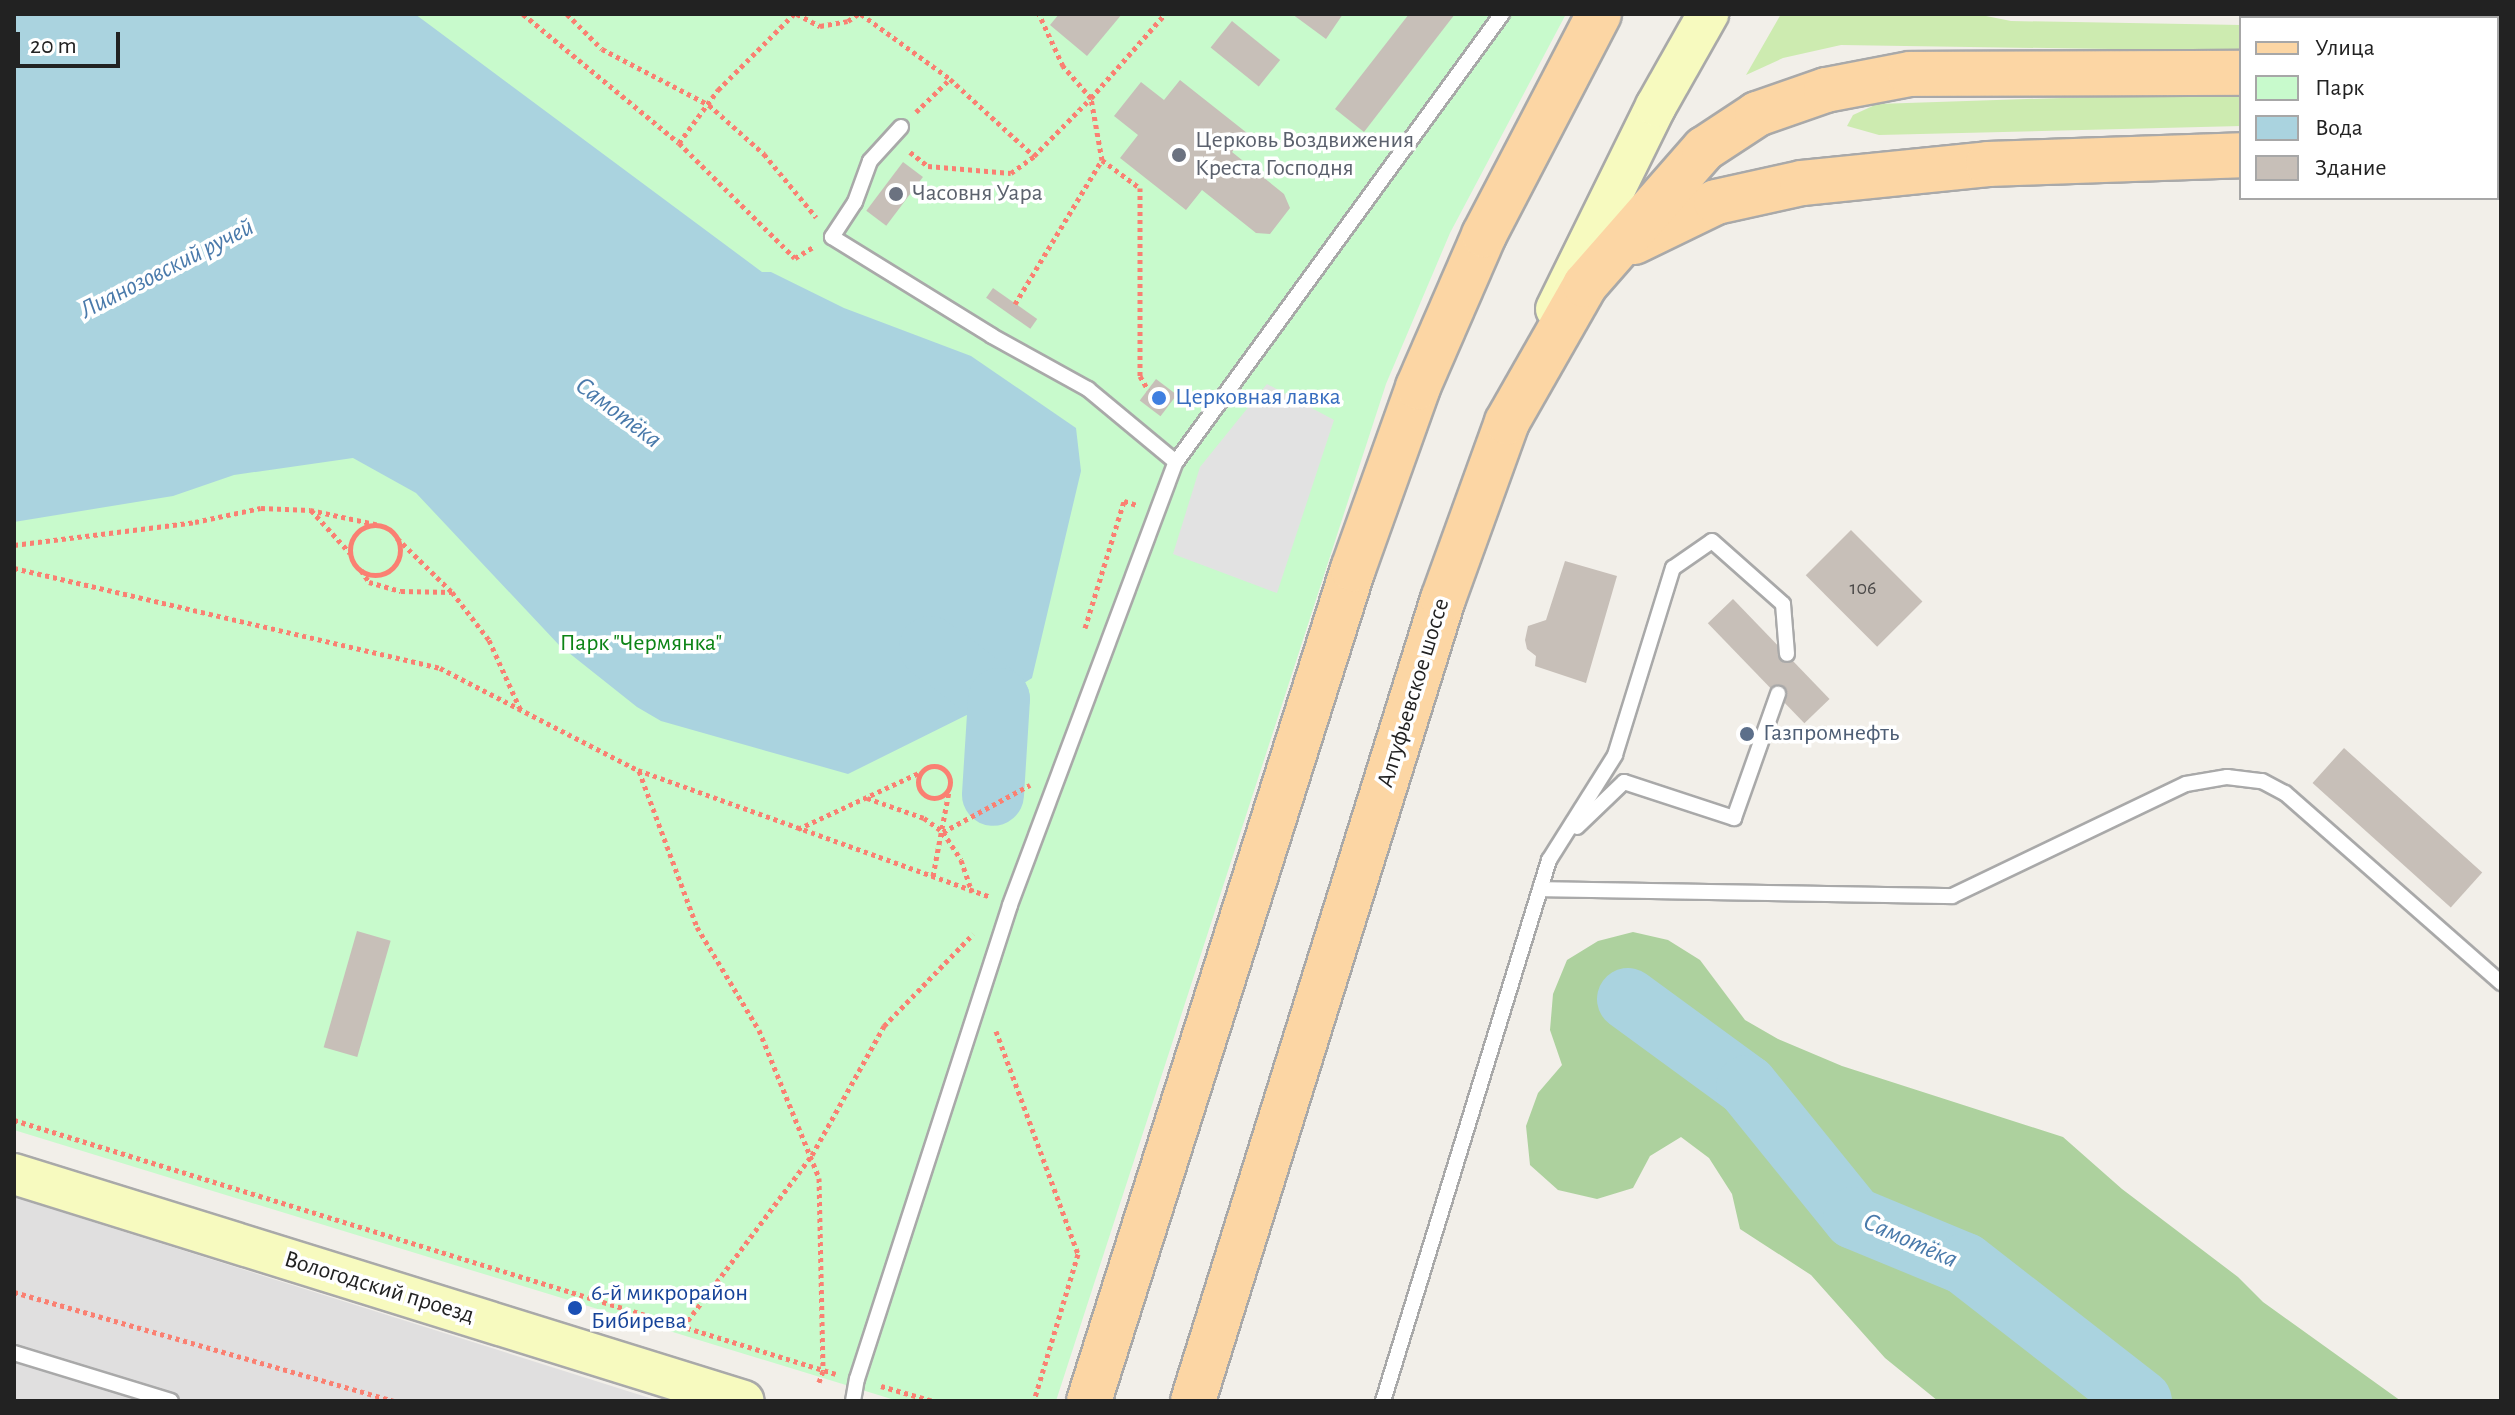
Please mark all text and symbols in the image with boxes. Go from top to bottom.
scale bar [20,16,124,66]
legend [2239,16,2499,200]
text: 20 m [30,34,77,58]
text: Улица [2315,36,2375,60]
text: Парк [2315,76,2364,100]
text: Вода [2315,116,2363,140]
place label: Церковь Воздвижения Креста Господня [1195,127,1414,183]
marker: Церковь Воздвижения Креста Господня [1170,146,1188,164]
text: Здание [2315,156,2386,180]
place label: Часовня Уара [912,180,1043,208]
marker: Часовня Уара [887,185,905,203]
water label: Лианозовский ручей [75,212,259,326]
water label: Самотёка [569,370,667,456]
place label: Церковная лавка [1175,384,1341,412]
marker: Церковная лавка [1150,389,1168,407]
house number: 106 [1850,576,1876,600]
street label: Алтуфьевское шоссе [1372,595,1456,791]
park label: Парк "Чермянка" [560,630,722,658]
place label: Газпромнефть [1763,720,1899,748]
marker: Газпромнефть [1738,725,1756,743]
water label: Самотёка [1858,1206,1962,1276]
street label: Вологодский проезд [280,1245,478,1331]
place label: 6-й микрорайон Бибирева [591,1280,748,1336]
marker: 6-й микрорайон Бибирева [566,1299,584,1317]

